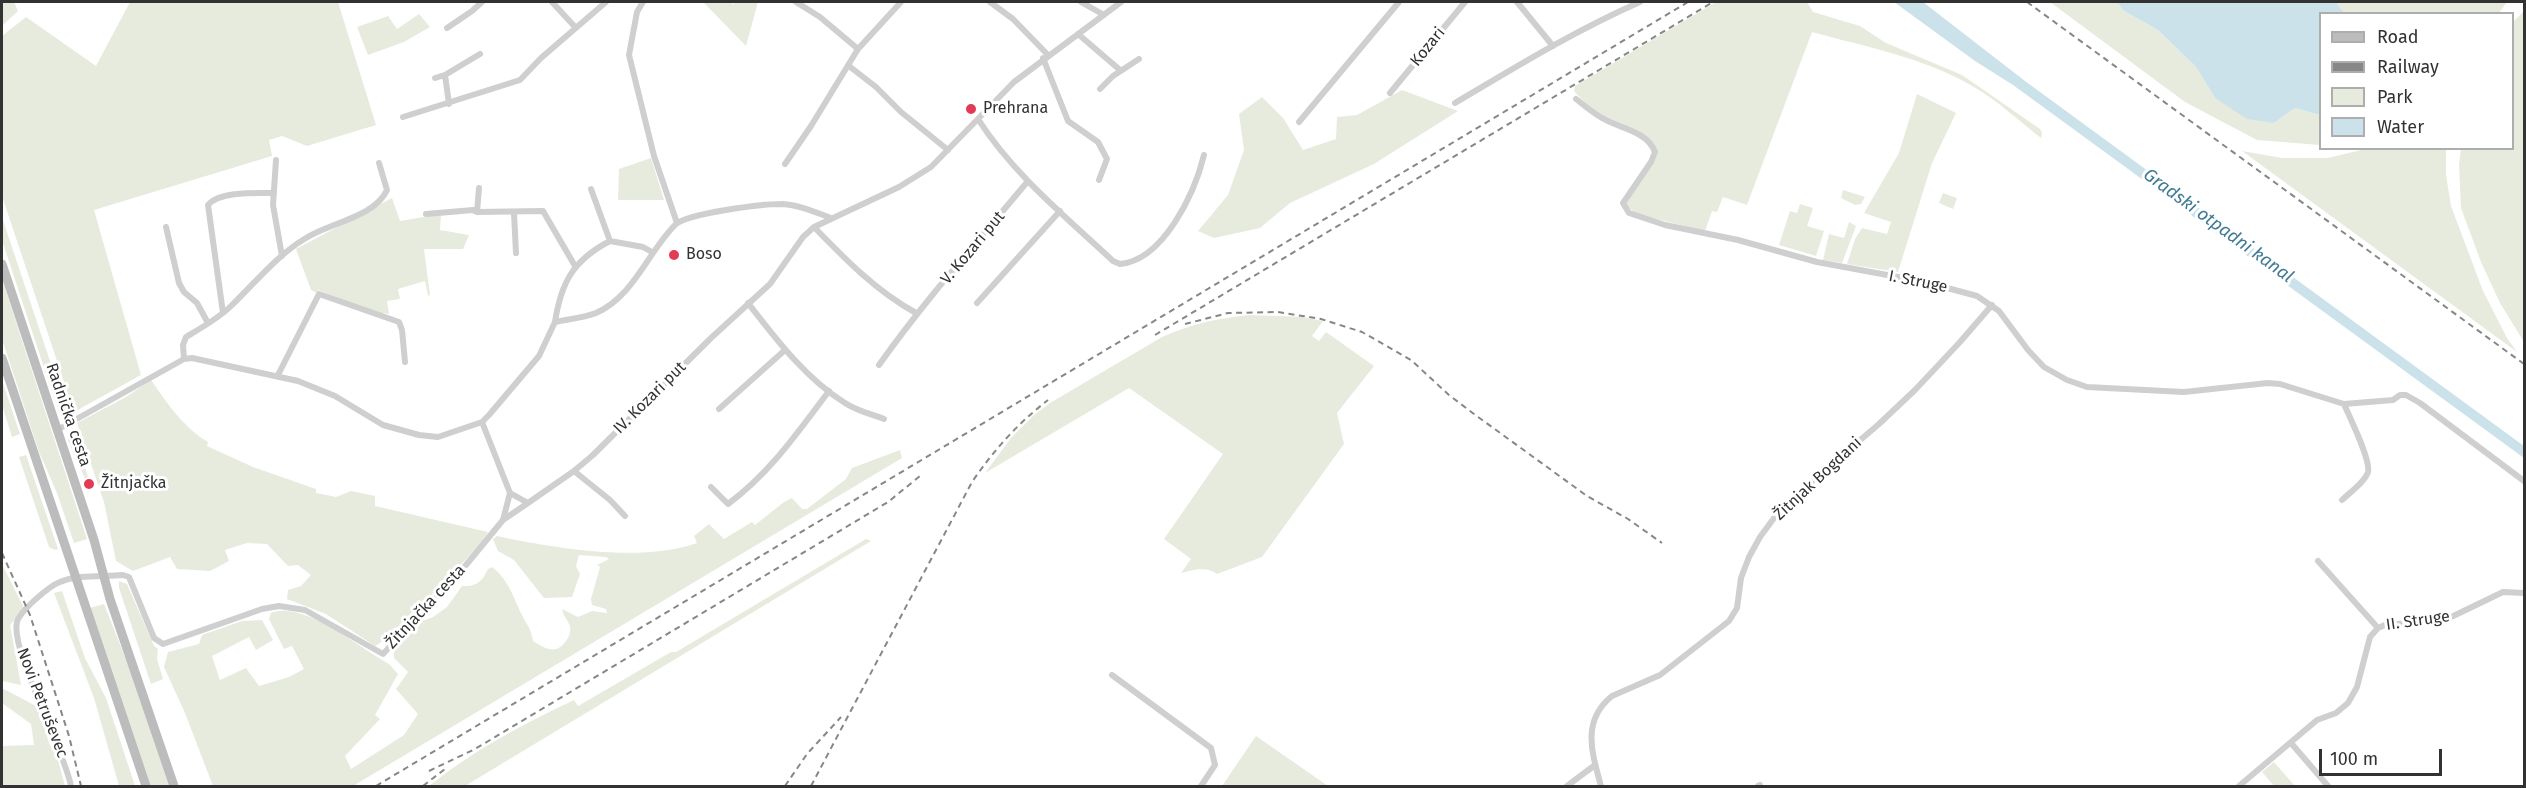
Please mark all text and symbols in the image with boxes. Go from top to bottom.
legend [2319,12,2514,150]
street label: Kozari [1407,24,1449,70]
text: Road [2377,26,2419,48]
text: Railway [2377,56,2439,78]
text: Park [2377,86,2412,108]
place label: Prehrana [983,99,1048,119]
marker: Prehrana [964,102,978,116]
text: Water [2377,116,2424,138]
water label: Gradski otpadni kanal [2139,164,2297,288]
street label: V. Kozari put [937,208,1009,288]
place label: Boso [686,245,722,265]
marker: Boso [667,248,681,262]
street label: I. Struge [1887,267,1949,297]
street label: IV. Kozari put [610,358,690,438]
street label: Radnička cesta [41,361,95,469]
street label: Žitnjak Bogdani [1770,433,1866,525]
place label: Žitnjačka [101,474,167,494]
marker: Žitnjačka [82,477,96,491]
street label: Žitnjačka cesta [382,561,470,653]
street label: II. Struge [2385,607,2451,635]
street label: Novi Petruševec [12,645,72,761]
scale bar [2322,737,2445,775]
text: 100 m [2330,748,2378,770]

